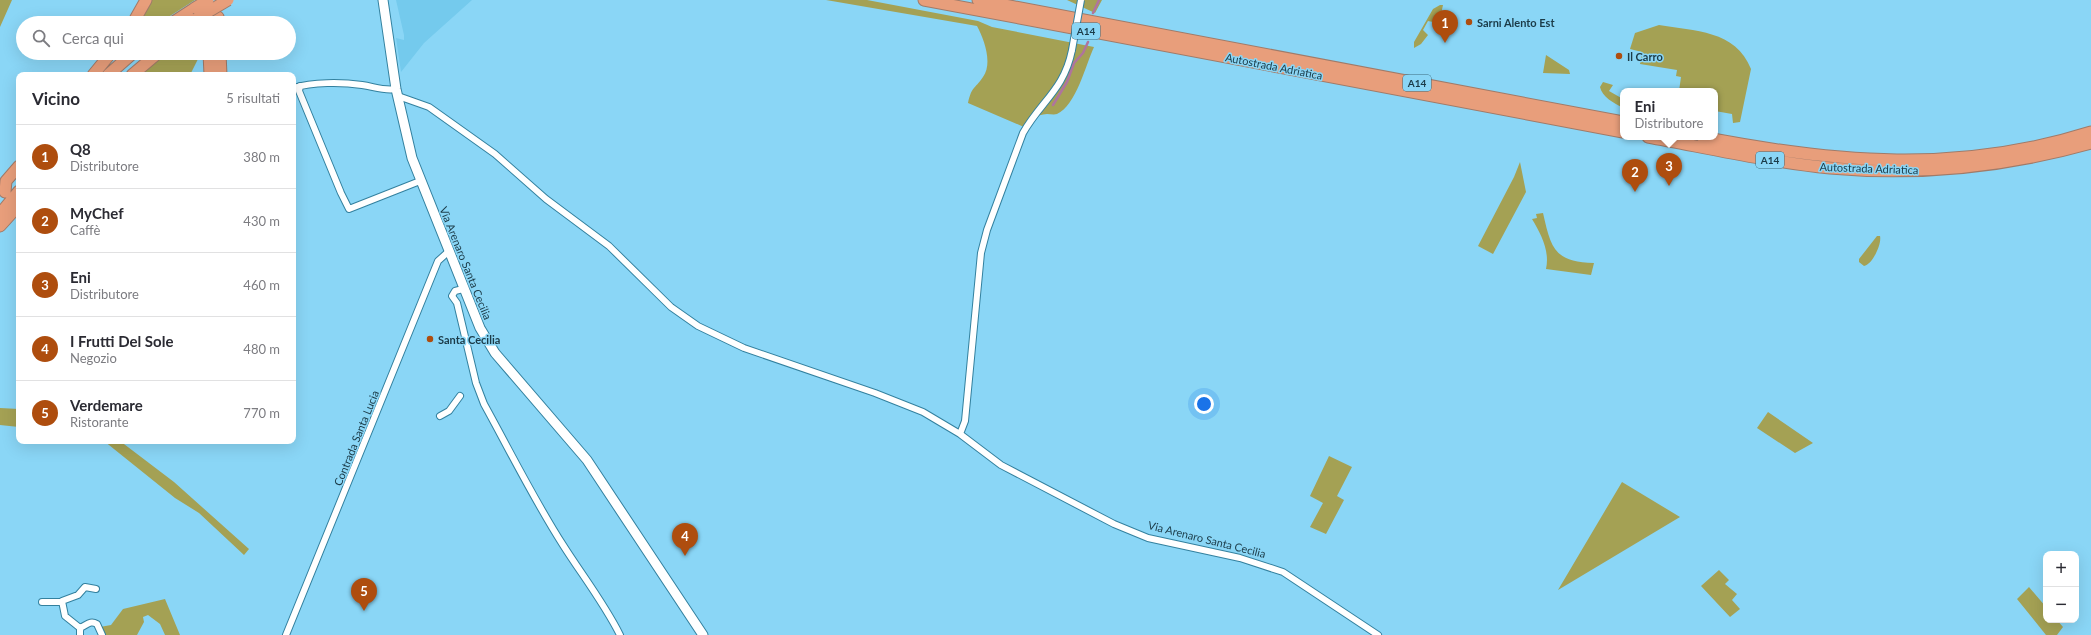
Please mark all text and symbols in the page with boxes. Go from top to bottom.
pin: 1 [1432,10,1458,43]
search box [16,16,296,60]
place label: Sarni Alento Est [1477,16,1555,29]
marker: Sarni Alento Est [1464,17,1474,27]
road number: A14 [1072,23,1100,39]
icon: search [30,27,52,49]
text: Cerca qui [62,29,124,47]
street label: Autostrada Adriatica [1224,50,1324,82]
place label: Il Carro [1627,50,1663,63]
marker: Il Carro [1614,51,1624,61]
road number: A14 [1403,75,1431,91]
text: Vicino [32,88,80,109]
popup [1620,88,1718,140]
text: 5 risultati [226,90,280,106]
text: Eni [1635,97,1655,115]
text: Distributore [1635,115,1703,131]
text: Q8 [70,140,91,158]
text: 1 [41,149,49,165]
text: 380 m [243,149,280,165]
road number: A14 [1756,152,1784,168]
pin: 3 [1656,153,1682,186]
text: Distributore [70,158,139,174]
pin: 2 [1622,159,1648,192]
street label: Autostrada Adriatica [1819,160,1919,176]
text: MyChef [70,204,124,222]
street label: Via Arenaro Santa Cecilia [437,205,495,321]
text: 2 [41,213,49,229]
text: 430 m [243,213,280,229]
text: Caffè [70,222,100,238]
text: Eni [70,268,91,286]
text: 3 [41,277,49,293]
text: 460 m [243,277,280,293]
text: Distributore [70,286,139,302]
text: I Frutti Del Sole [70,332,173,350]
place label: Santa Cecilia [438,333,500,346]
marker: Santa Cecilia [425,334,435,344]
text: 4 [41,341,49,357]
text: 480 m [243,341,280,357]
text: Negozio [70,350,117,366]
street label: Contrada Santa Lucia [331,388,381,488]
your location [1194,394,1214,414]
text: Verdemare [70,396,143,414]
text: 5 [41,405,49,421]
text: 770 m [243,405,280,421]
text: Ristorante [70,414,129,430]
street label: Via Arenaro Santa Cecilia [1147,518,1267,560]
pin: 4 [672,523,698,556]
map controls [2043,551,2079,623]
button: + [2043,551,2079,587]
pin: 5 [351,578,377,611]
button: − [2043,587,2079,623]

